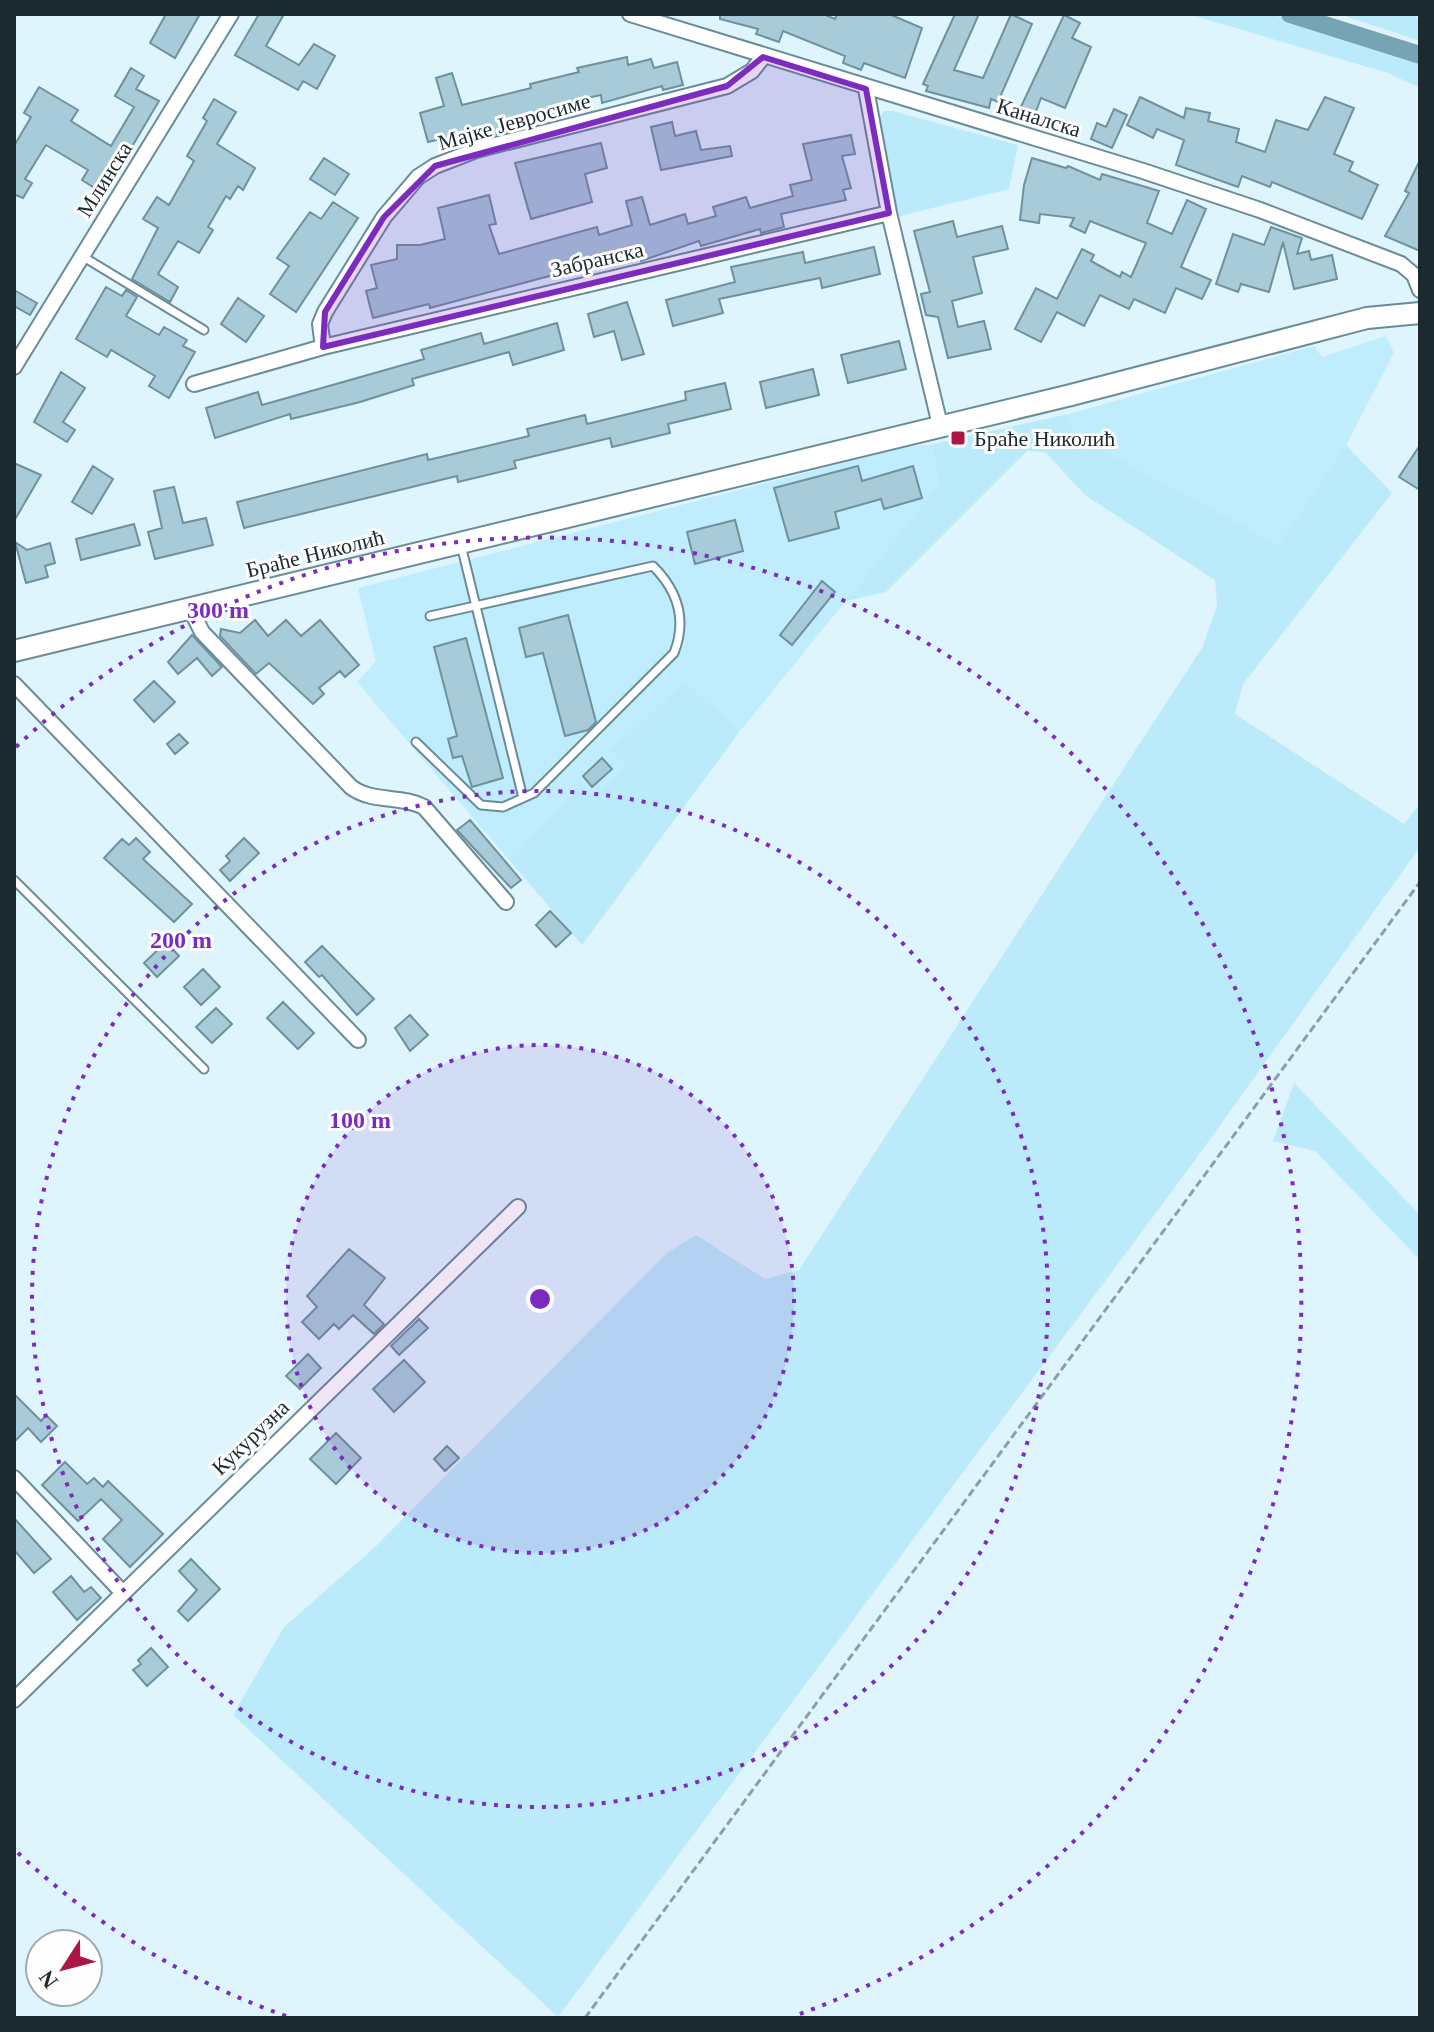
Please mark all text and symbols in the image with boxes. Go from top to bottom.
street label: Мајке Јевросиме [435,88,593,155]
street label: Каналска [994,93,1084,142]
street label: Млинска [72,137,137,222]
street label: Забранска [548,237,646,282]
place label: Браће Николић [974,426,1115,451]
marker: Браће Николић [949,429,967,447]
street label: Браће Николић [244,524,387,583]
text: 300 m [187,597,249,623]
text: 200 m [150,927,212,953]
text: 100 m [329,1107,391,1133]
centre of rings [526,1285,554,1313]
street label: Кукурузна [207,1394,294,1480]
north arrow [24,1928,104,2008]
text: N [33,1966,63,1993]

